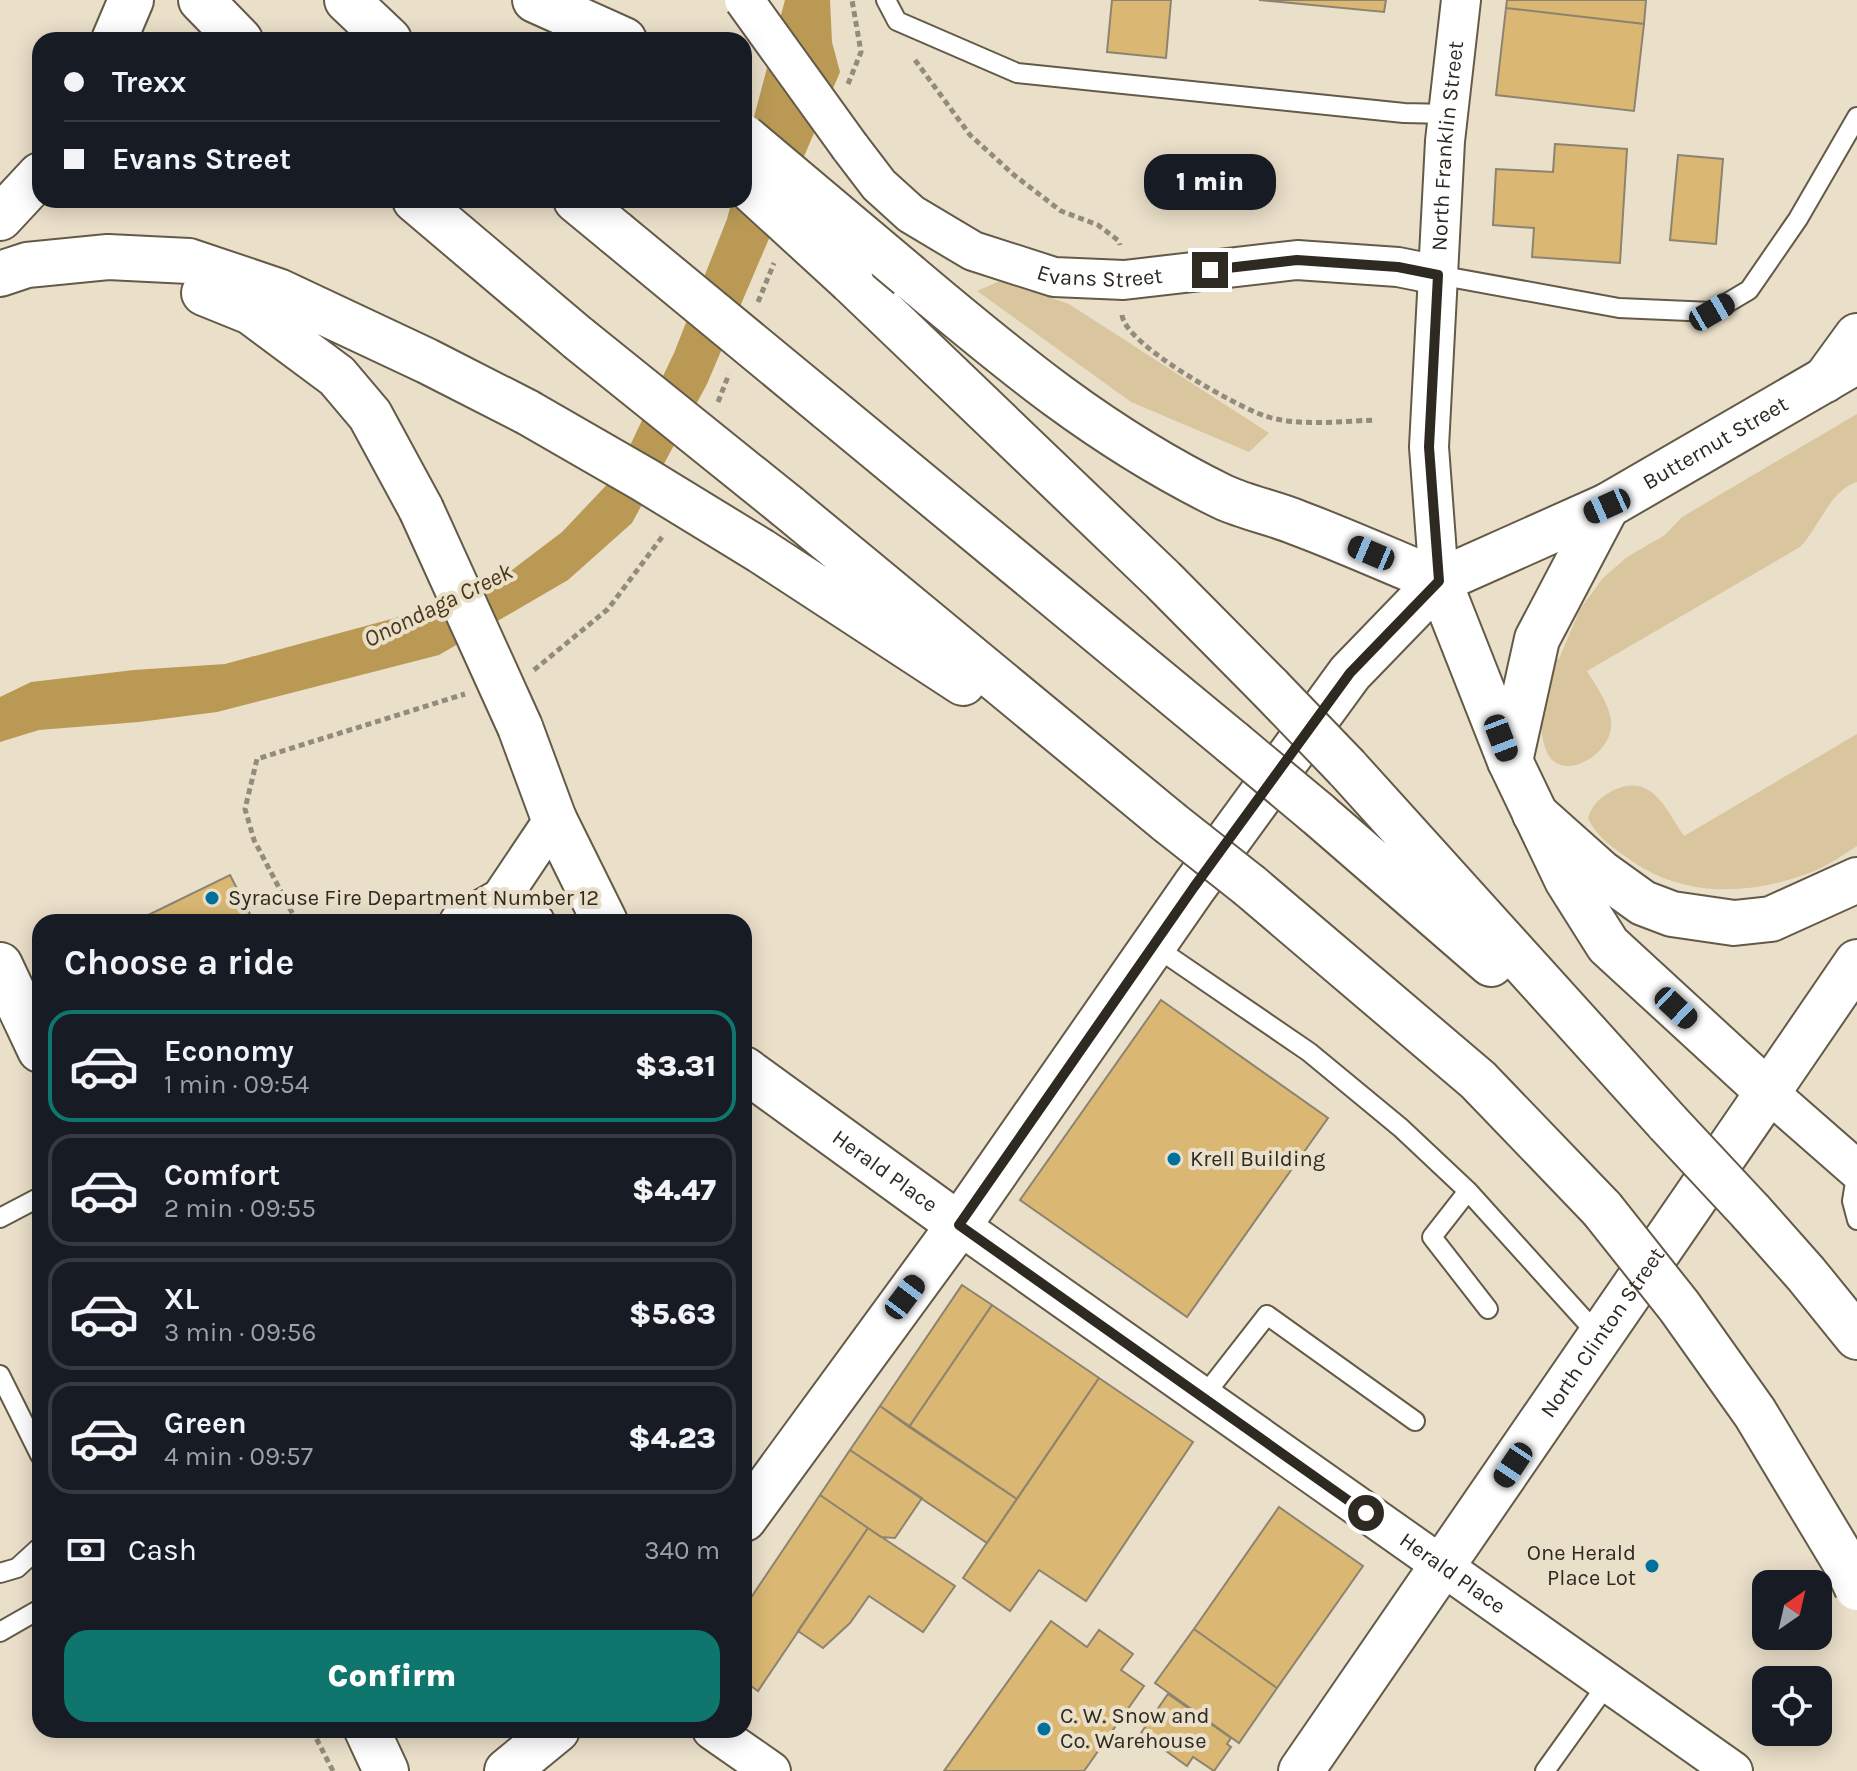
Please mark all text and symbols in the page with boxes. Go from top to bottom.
street label: North Franklin Street [1426,40,1469,252]
text: Trexx [112,64,186,100]
text: Evans Street [112,141,291,177]
callout: 1 min [1144,154,1276,210]
text: 1 min [1176,166,1244,197]
route end [1192,252,1228,288]
street label: Evans Street [1034,259,1164,293]
car [1685,290,1739,334]
street label: Butternut Street [1638,391,1793,495]
car [1580,485,1634,527]
car [1344,533,1398,573]
water label: Onondaga Creek [359,557,518,653]
car [1481,711,1521,765]
place label: Syracuse Fire Department Number 12 [228,885,599,911]
marker: Syracuse Fire Department Number 12 [203,889,221,907]
text: Choose a ride [64,941,294,983]
car [1650,983,1702,1033]
icon: car [68,1030,140,1102]
text: Economy [164,1033,294,1069]
text: $3.31 [635,1048,716,1084]
text: 1 min · 09:54 [164,1069,309,1100]
street label: Herald Place [827,1124,943,1218]
place label: Krell Building [1190,1146,1326,1172]
marker: Krell Building [1165,1150,1183,1168]
icon: car [68,1154,140,1226]
text: Comfort [164,1157,280,1193]
text: $4.47 [632,1172,716,1208]
text: 2 min · 09:55 [164,1193,316,1224]
street label: North Clinton Street [1535,1243,1670,1423]
car [881,1271,929,1323]
icon: car [68,1278,140,1350]
text: XL [164,1281,199,1317]
text: $5.63 [629,1296,716,1332]
text: 3 min · 09:56 [164,1317,316,1348]
icon: car [68,1402,140,1474]
text: Green [164,1405,247,1441]
text: $4.23 [628,1420,716,1456]
car [1490,1438,1536,1492]
text: 4 min · 09:57 [164,1441,313,1472]
route start [1348,1495,1384,1531]
street label: Herald Place [1395,1527,1511,1619]
icon: cash [64,1528,108,1572]
text: Cash [128,1532,197,1568]
text: 340 m [644,1535,720,1566]
place label: One Herald Place Lot [1527,1540,1636,1591]
marker: One Herald Place Lot [1643,1557,1661,1575]
north arrow [1752,1570,1832,1650]
map controls [1752,1570,1832,1746]
button: Confirm [64,1630,720,1722]
button: locate [1752,1666,1832,1746]
place label: C. W. Snow and Co. Warehouse [1060,1703,1210,1754]
marker: C. W. Snow and Co. Warehouse [1035,1720,1053,1738]

